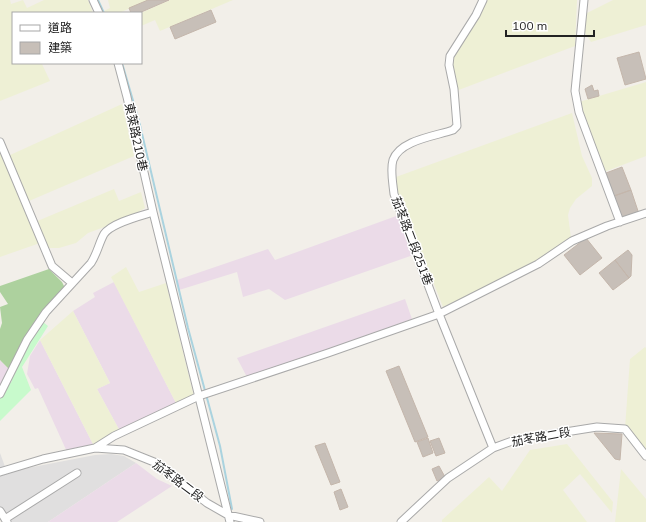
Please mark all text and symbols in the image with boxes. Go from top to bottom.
legend [12,12,142,64]
scale bar [506,12,594,38]
text: 100 m [512,18,547,33]
text: 道路 [48,20,72,35]
text: 建築 [48,40,72,55]
street label: 東萊路210巷 [122,101,151,172]
street label: 茄苳路二段251巷 [389,194,436,287]
street label: 茄苳路二段 [510,424,572,449]
street label: 茄苳路二段 [150,457,207,505]

